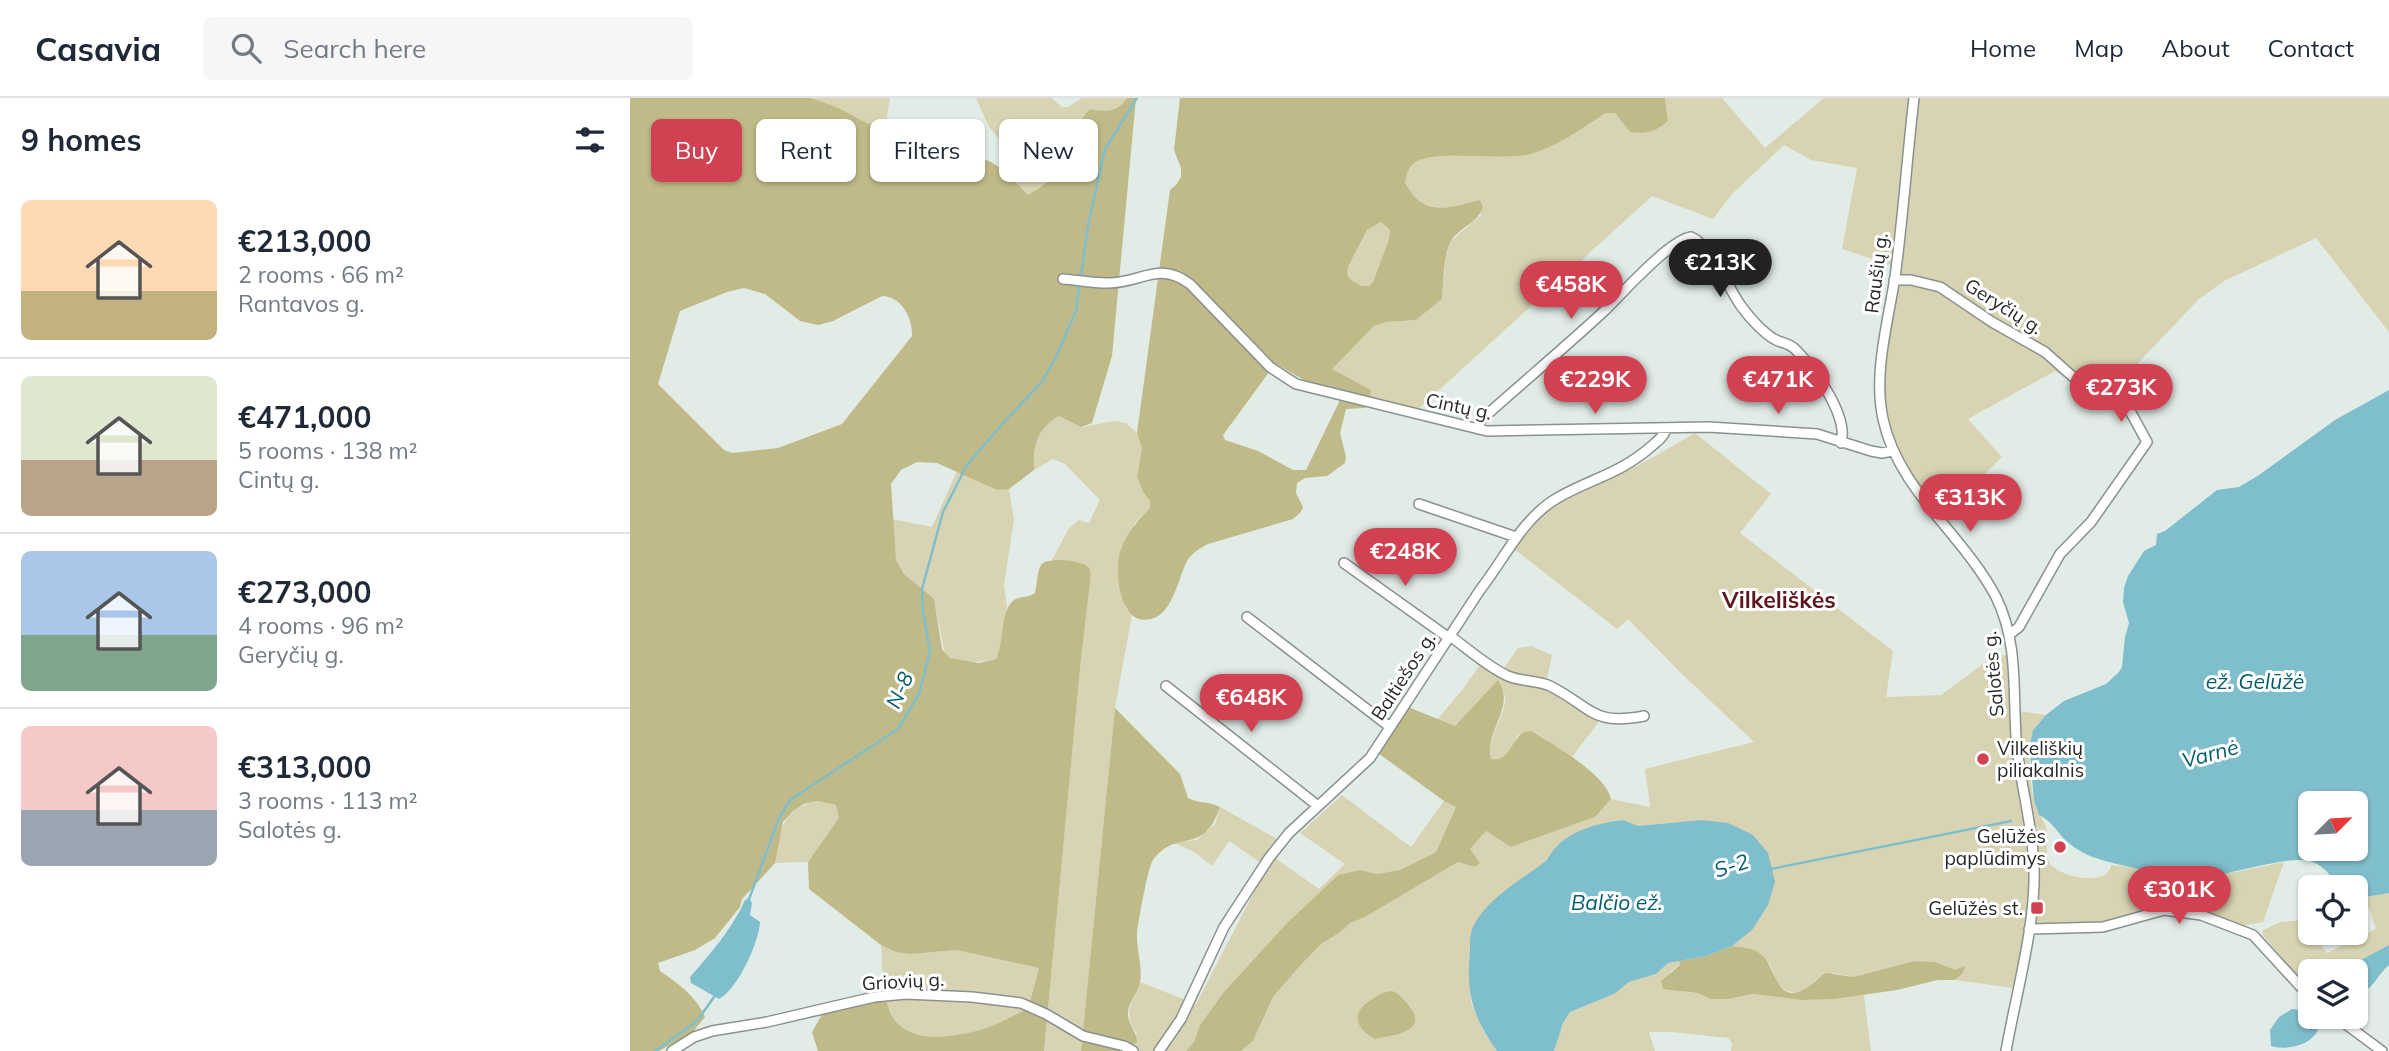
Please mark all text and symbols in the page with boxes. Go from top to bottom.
search box [203,17,693,80]
text: Casavia [35,28,161,69]
icon: search [227,29,265,67]
text: Search here [283,32,426,65]
text: Home [1970,33,2036,63]
text: Map [2074,33,2124,63]
text: About [2162,33,2230,63]
text: Contact [2268,33,2354,63]
chip: Buy [651,119,742,182]
chip: Rent [756,119,856,182]
chip: Filters [870,119,985,182]
chip: New [999,119,1098,182]
text: 9 homes [21,121,142,159]
icon: filters [571,121,609,159]
text: €213,000 [238,222,371,260]
icon: home [77,228,161,312]
street label: Raušių g. [1859,231,1893,315]
pin: €213K [1671,240,1769,299]
text: €213K [1685,247,1755,276]
text: 2 rooms · 66 m² [238,260,404,289]
pin: €458K [1522,262,1620,321]
text: €458K [1536,269,1606,298]
street label: Geryčių g. [1961,273,2047,339]
text: Rantavos g. [238,289,365,318]
pin: €229K [1546,356,1644,416]
pin: €471K [1729,356,1827,416]
text: €229K [1560,364,1630,393]
text: €471K [1743,364,1813,393]
pin: €273K [2072,364,2170,424]
text: €273K [2086,372,2156,401]
street label: Cintų g. [1424,387,1494,425]
text: €471,000 [238,398,371,436]
icon: home [77,404,161,488]
text: 5 rooms · 138 m² [238,436,418,465]
text: Cintų g. [238,465,319,494]
pin: €313K [1921,474,2019,534]
text: €313K [1935,482,2005,511]
pin: €248K [1356,528,1454,588]
text: €248K [1370,536,1440,565]
text: €273,000 [238,573,371,611]
icon: home [77,579,161,663]
district label: Vilkeliškės [1721,585,1836,614]
text: 4 rooms · 96 m² [238,611,404,640]
street label: Baltiešos g. [1365,627,1441,725]
street label: Salotės g. [1977,630,2009,718]
text: Geryčių g. [238,640,344,669]
water label: N-8 [880,667,919,712]
water label: ež. Gelūžė [2206,668,2304,694]
pin: €648K [1202,674,1300,734]
text: €648K [1216,682,1286,711]
water label: Varnė [2179,733,2241,773]
place label: Vilkeliškių piliakalnis [1997,736,2084,782]
text: €313,000 [238,748,371,786]
marker: Vilkeliškių piliakalnis [1975,751,1991,767]
icon: home [77,754,161,838]
text: 3 rooms · 113 m² [238,786,418,815]
north arrow [2298,791,2368,861]
map controls [2298,791,2368,1029]
text: Salotės g. [238,815,342,844]
place label: Gelūžės paplūdimys [1944,824,2046,870]
marker: Gelūžės paplūdimys [2052,839,2068,855]
water label: S-2 [1711,847,1751,883]
pin: €301K [2130,866,2228,926]
text: €301K [2144,874,2214,903]
button: locate [2298,875,2368,945]
water label: Balčio ež. [1571,889,1663,915]
place label: Gelūžės st. [1928,896,2023,920]
marker: Gelūžės st. [2029,900,2045,916]
button: layers [2298,959,2368,1029]
street label: Griovių g. [861,967,945,995]

